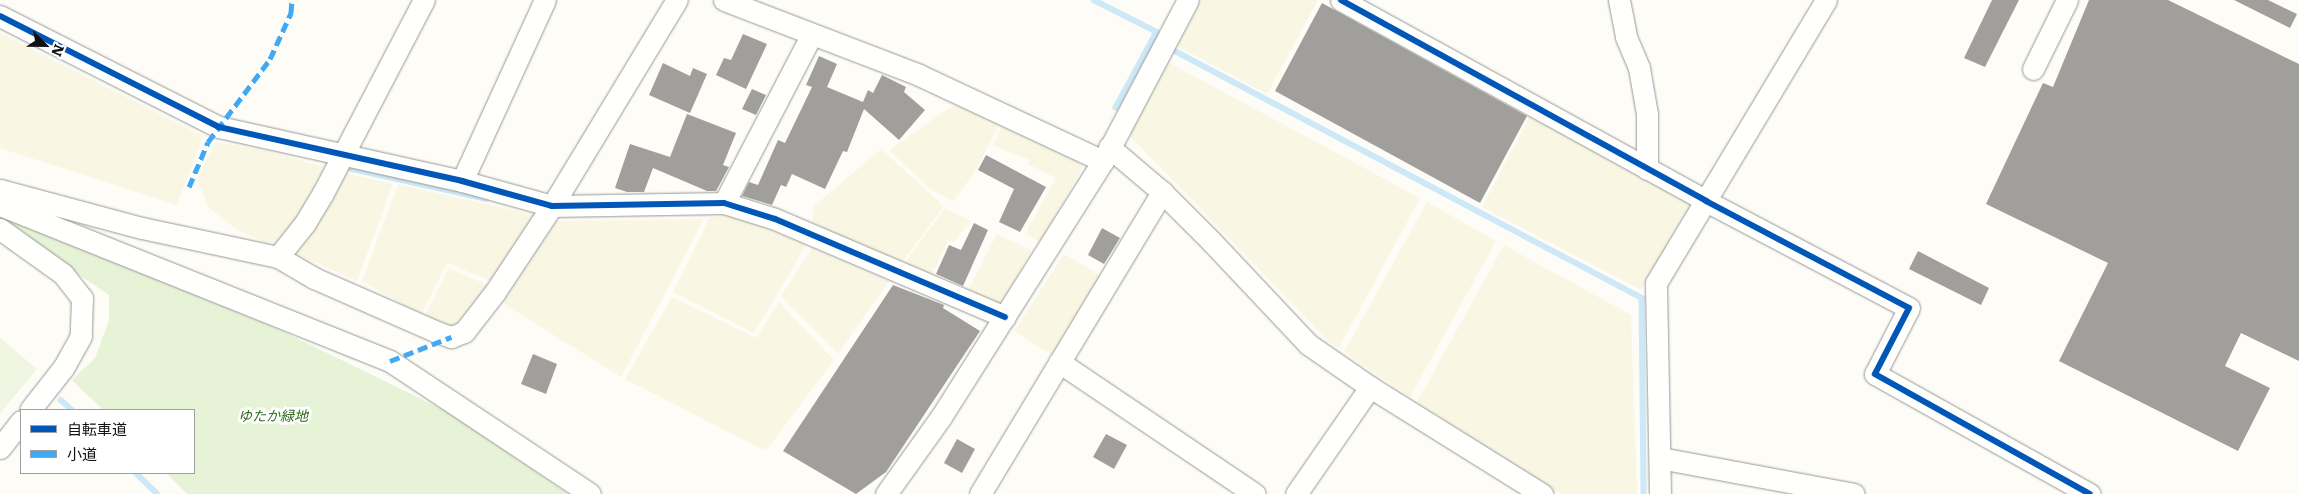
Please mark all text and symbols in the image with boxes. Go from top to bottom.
north arrow [20,20,70,70]
text: N [47,42,70,60]
park label: ゆたか緑地 [238,407,308,423]
legend [20,409,195,474]
text: 自転車道 [67,417,127,440]
text: 小道 [67,442,97,465]

